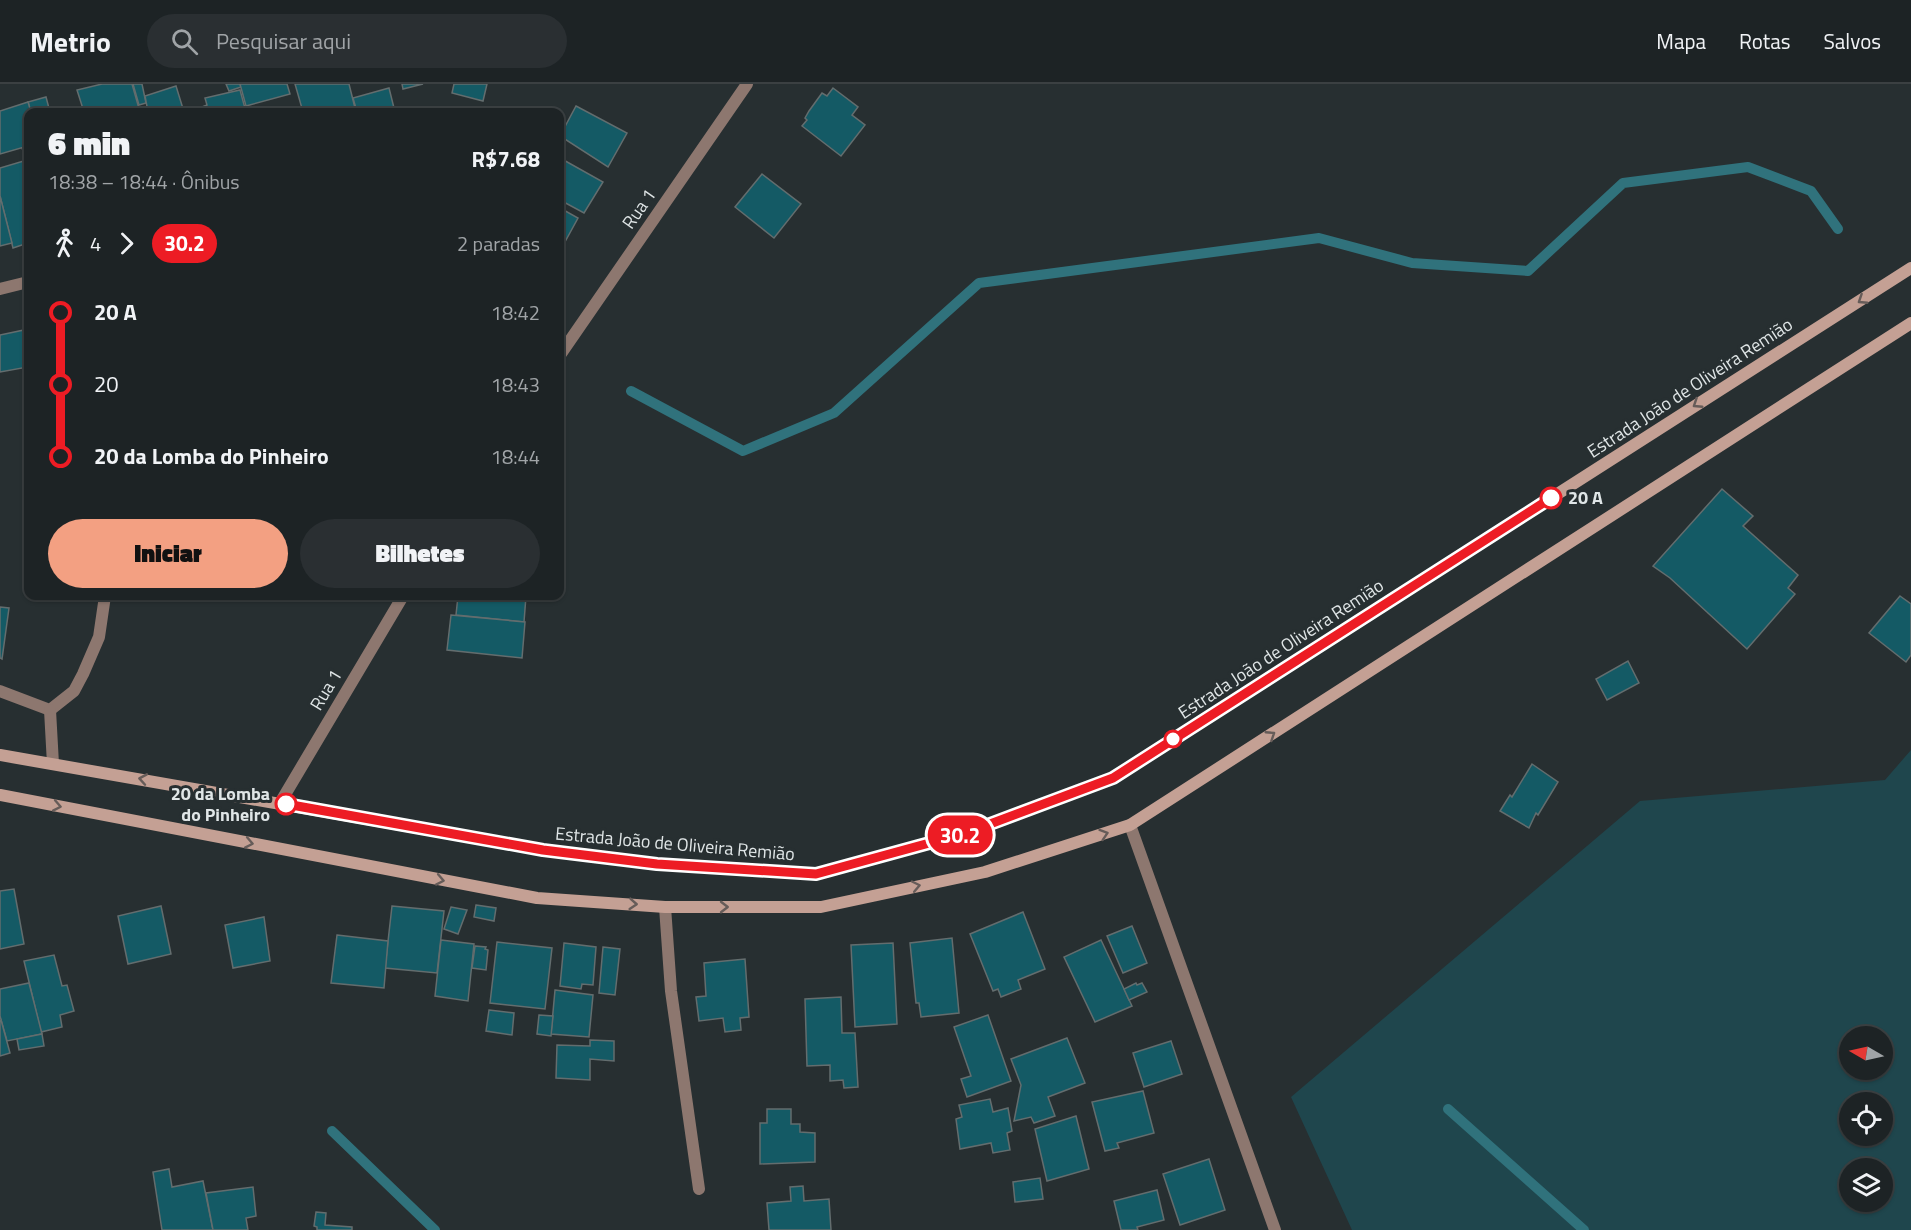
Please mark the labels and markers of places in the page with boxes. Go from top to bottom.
place label: 20 A [1568,484,1603,511]
marker: 20 A [1540,487,1562,509]
unlabelled marker [1164,730,1182,748]
place label: 20 da Lomba do Pinheiro [171,780,270,828]
marker: 20 da Lomba do Pinheiro [275,793,297,815]

